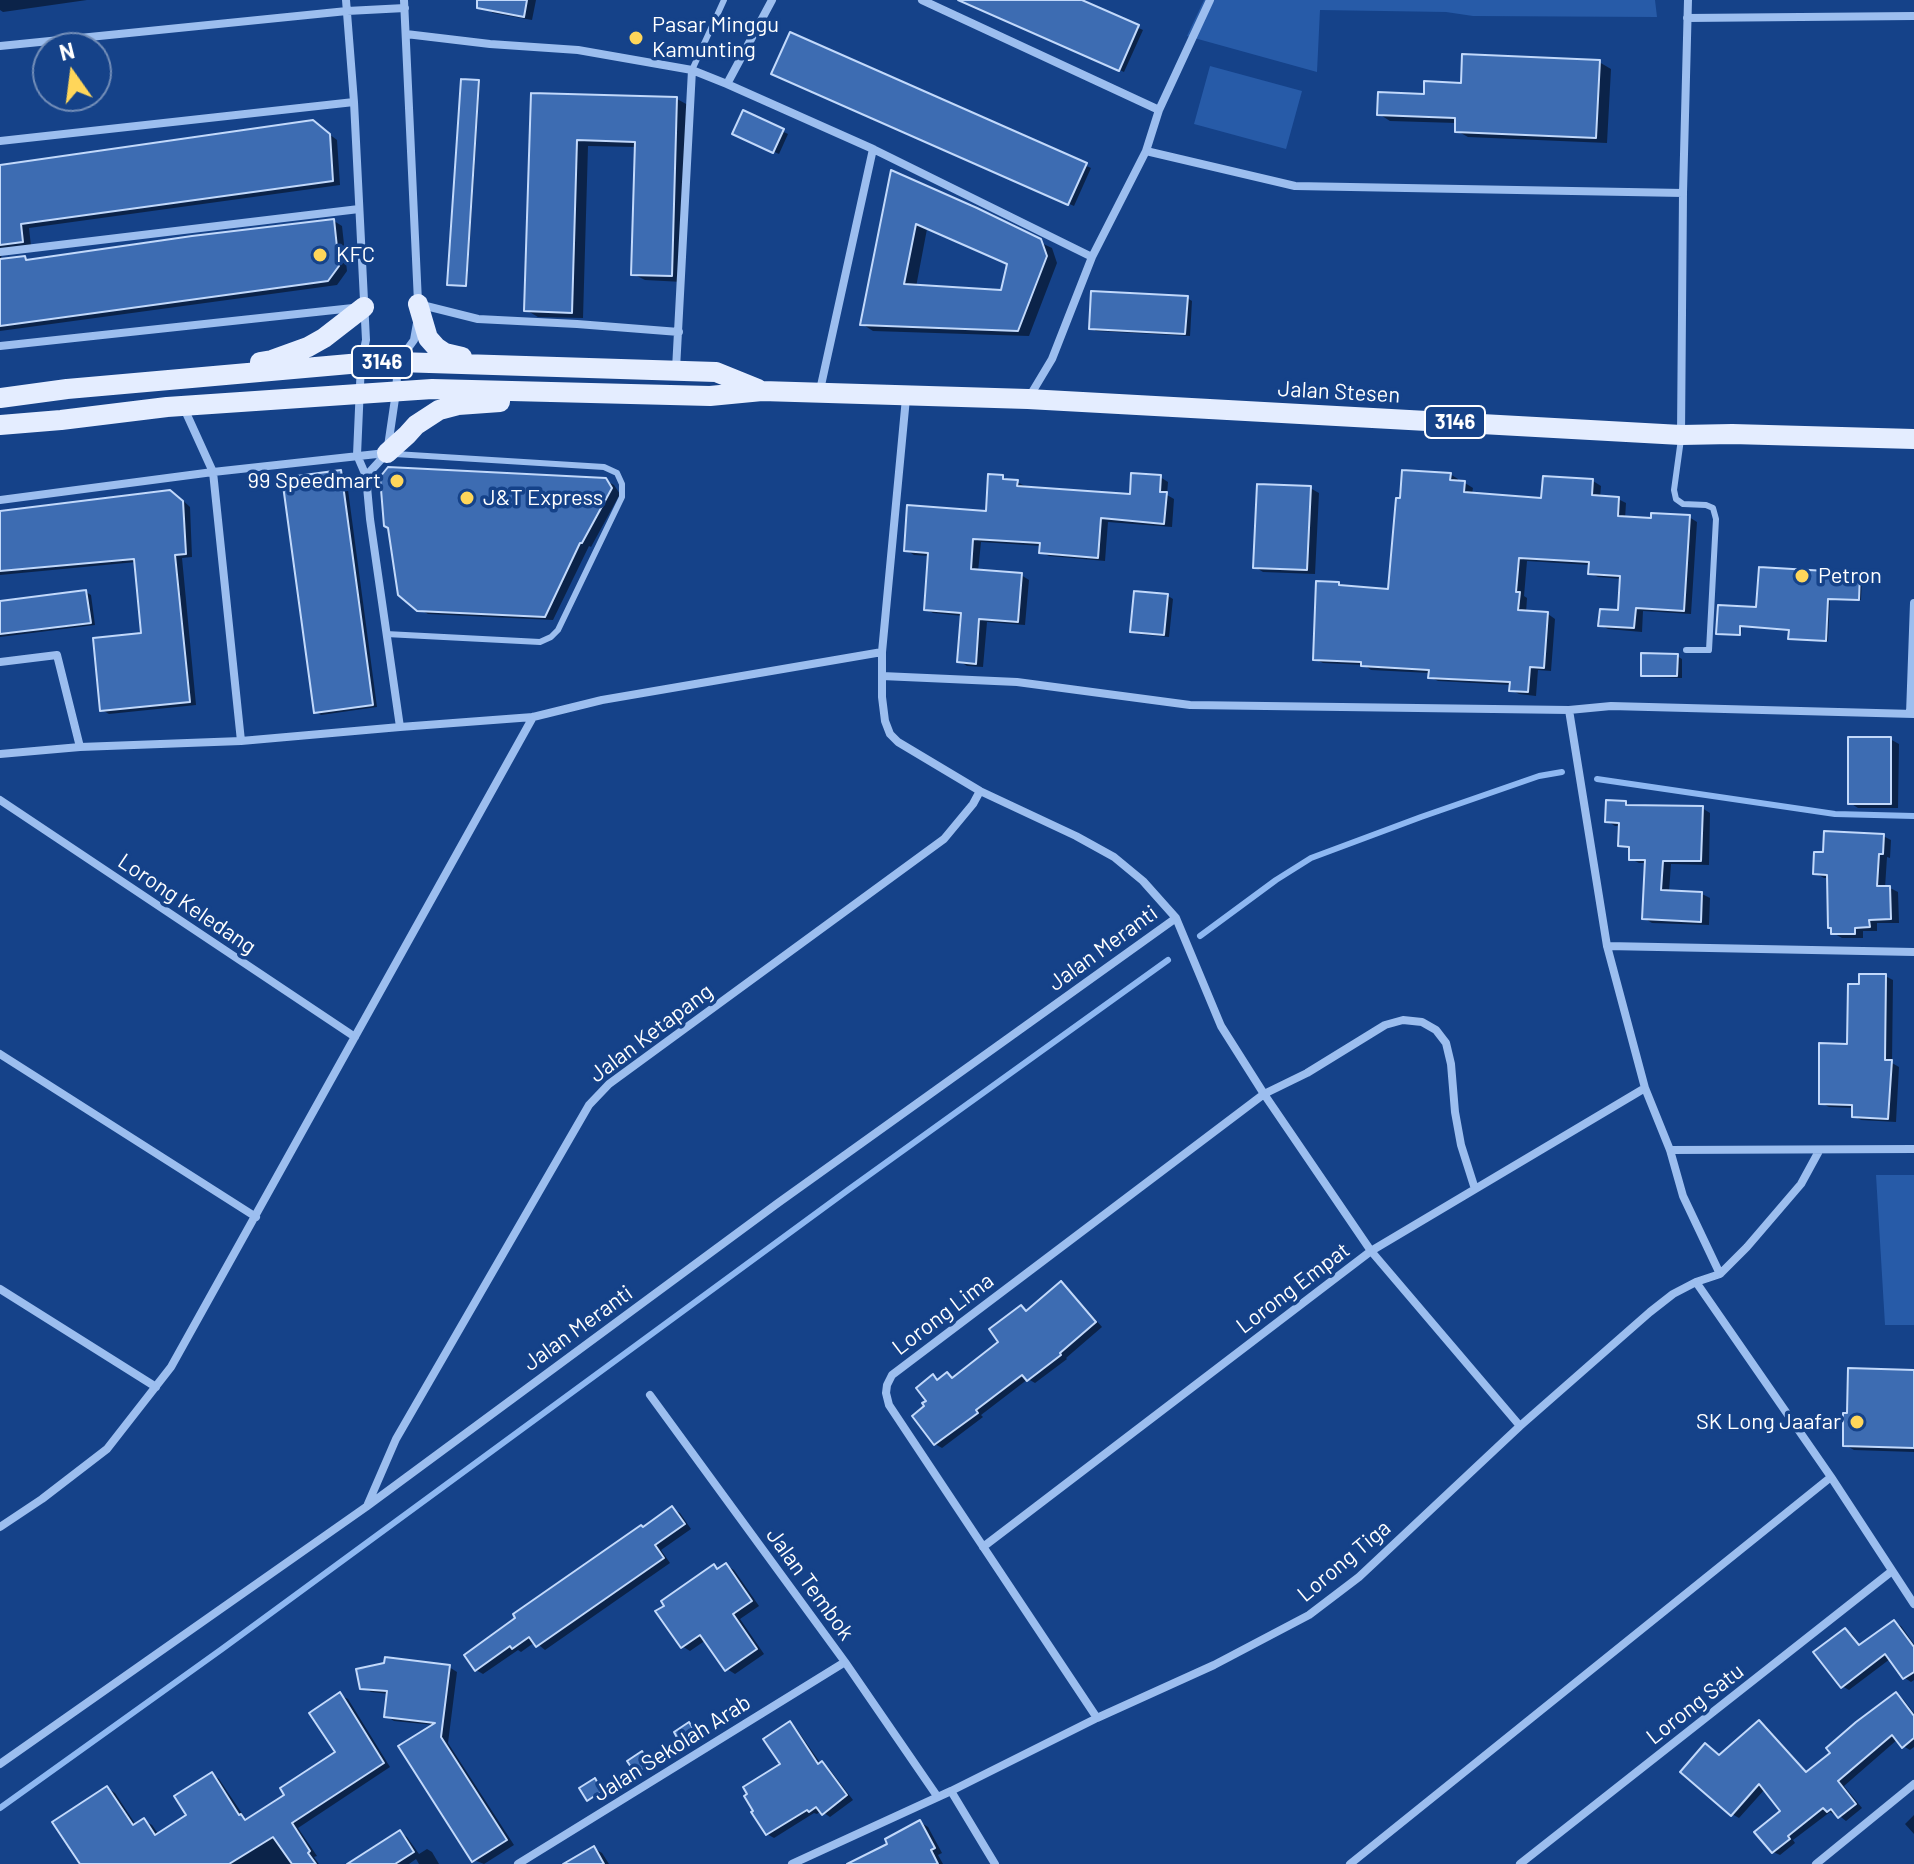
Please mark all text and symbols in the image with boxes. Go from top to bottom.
place label: Pasar Minggu Kamunting [652,12,779,64]
marker: Pasar Minggu Kamunting [627,29,645,47]
north arrow [32,32,112,112]
text: N [56,36,77,65]
place label: KFC [336,242,375,268]
marker: KFC [311,246,329,264]
road number: 3146 [352,346,412,378]
street label: Jalan Stesen [1277,376,1401,408]
road number: 3146 [1425,406,1485,438]
place label: 99 Speedmart [248,468,381,494]
marker: 99 Speedmart [388,472,406,490]
place label: J&T Express [483,485,603,511]
marker: J&T Express [458,489,476,507]
place label: Petron [1818,563,1882,589]
marker: Petron [1793,567,1811,585]
street label: Lorong Keledang [113,848,261,960]
street label: Jalan Meranti [1043,900,1163,996]
street label: Jalan Ketapang [584,978,718,1088]
street label: Lorong Empat [1231,1237,1355,1339]
street label: Lorong Lima [887,1267,999,1361]
street label: Jalan Meranti [518,1280,638,1376]
place label: SK Long Jaafar [1696,1409,1841,1435]
marker: SK Long Jaafar [1848,1413,1866,1431]
street label: Lorong Tiga [1292,1514,1396,1608]
street label: Jalan Tembok [760,1523,860,1645]
street label: Lorong Satu [1641,1658,1749,1750]
street label: Jalan Sekolah Arab [588,1689,756,1807]

